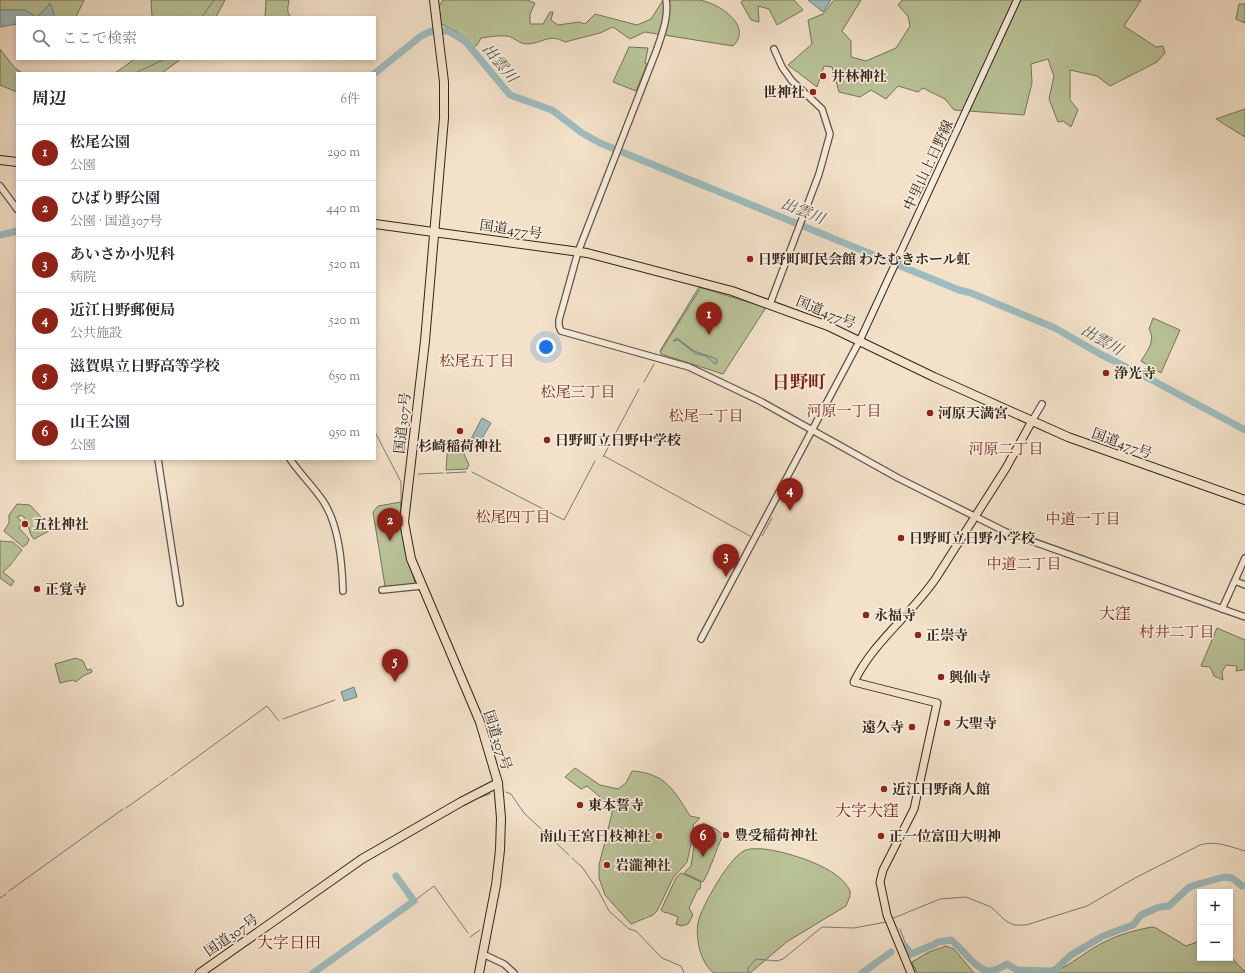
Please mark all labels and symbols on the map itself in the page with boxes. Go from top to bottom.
water label: 出雲川 [476,40,523,89]
place label: 井林神社 [831,68,887,88]
marker: 井林神社 [818,71,828,81]
place label: 世神社 [763,84,805,104]
marker: 世神社 [808,87,818,97]
street label: 中里山上日野線 [900,117,960,214]
water label: 出雲川 [778,194,829,231]
street label: 国道477号 [478,217,543,245]
place label: 日野町町民会館 わたむきホール虹 [758,251,971,271]
marker: 日野町町民会館 わたむきホール虹 [745,254,755,264]
street label: 国道477号 [792,293,858,335]
pin: 1 [696,302,722,335]
water label: 出雲川 [1077,321,1128,363]
your location [536,337,556,357]
district label: 松尾五丁目 [439,352,515,373]
place label: 浄光寺 [1114,365,1156,385]
marker: 浄光寺 [1101,368,1111,378]
district label: 日野町 [772,371,826,397]
district label: 松尾三丁目 [540,383,616,404]
street label: 国道307号 [391,391,417,455]
district label: 河原一丁目 [806,402,882,423]
place label: 河原天満宮 [938,405,1008,425]
district label: 松尾一丁目 [668,407,744,428]
marker: 河原天満宮 [925,408,935,418]
street label: 国道477号 [1088,425,1154,465]
marker: 杉崎稲荷神社 [455,426,465,436]
place label: 日野町立日野中学校 [555,432,681,452]
marker: 日野町立日野中学校 [542,435,552,445]
place label: 杉崎稲荷神社 [418,438,502,458]
district label: 河原二丁目 [968,440,1044,461]
pin: 4 [777,478,803,511]
pin: 2 [377,508,403,541]
district label: 松尾四丁目 [475,508,551,529]
district label: 中道一丁目 [1045,510,1121,531]
place label: 五社神社 [33,516,89,536]
marker: 五社神社 [20,519,30,529]
place label: 日野町立日野小学校 [909,530,1035,550]
marker: 日野町立日野小学校 [896,533,906,543]
pin: 3 [713,544,739,577]
district label: 中道二丁目 [986,555,1062,576]
place label: 正覚寺 [45,581,87,601]
marker: 正覚寺 [32,584,42,594]
district label: 大窪 [1099,604,1131,627]
place label: 永福寺 [874,607,916,627]
marker: 永福寺 [861,610,871,620]
district label: 村井二丁目 [1139,623,1215,644]
place label: 正崇寺 [926,627,968,647]
marker: 正崇寺 [913,630,923,640]
pin: 5 [382,649,408,682]
place label: 興仙寺 [949,669,991,689]
marker: 興仙寺 [936,672,946,682]
street label: 国道307号 [477,708,515,773]
place label: 大聖寺 [955,715,997,735]
marker: 大聖寺 [942,718,952,728]
place label: 遠久寺 [862,719,904,739]
marker: 遠久寺 [907,722,917,732]
place label: 近江日野商人館 [892,781,990,801]
marker: 近江日野商人館 [879,784,889,794]
place label: 東本誓寺 [588,797,644,817]
marker: 東本誓寺 [575,800,585,810]
district label: 大字大窪 [835,801,899,824]
pin: 6 [690,824,716,857]
place label: 豊受稲荷神社 [734,827,818,847]
place label: 南山王宮日枝神社 [539,828,651,848]
place label: 正一位富田大明神 [889,828,1001,848]
marker: 豊受稲荷神社 [721,830,731,840]
marker: 南山王宮日枝神社 [654,831,664,841]
marker: 正一位富田大明神 [876,831,886,841]
place label: 岩瀧神社 [615,857,671,877]
marker: 岩瀧神社 [602,860,612,870]
street label: 国道307号 [201,911,263,963]
district label: 大字日田 [257,933,321,956]

